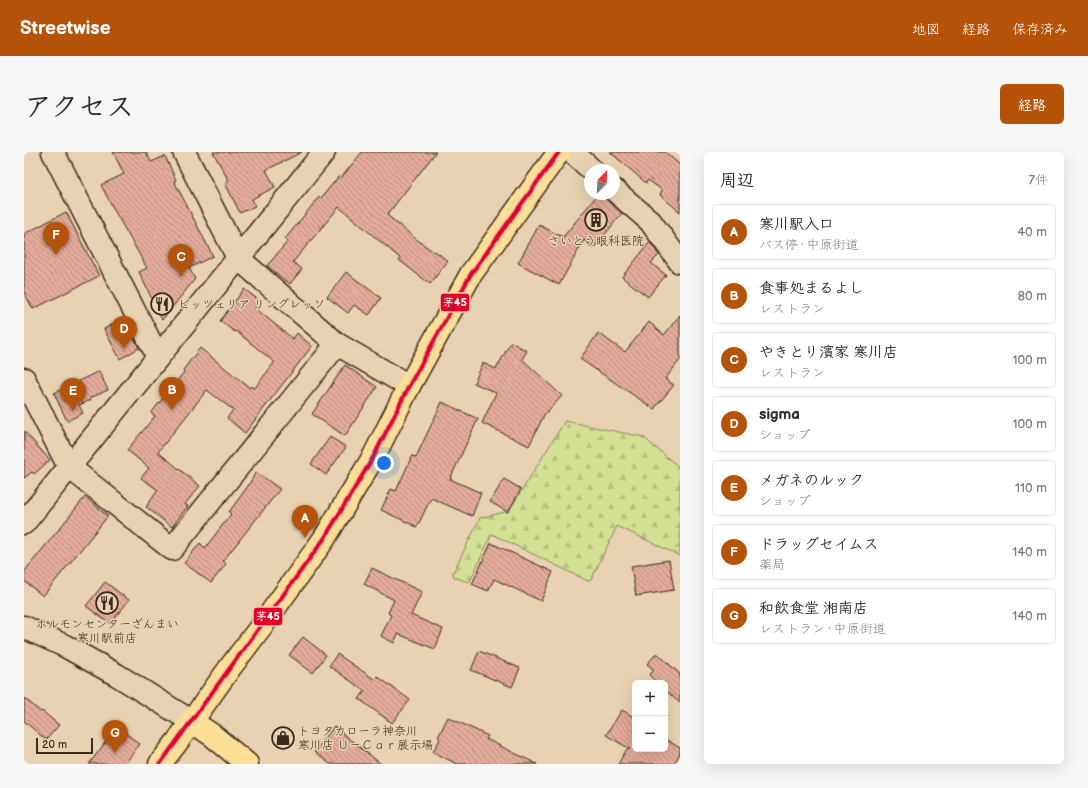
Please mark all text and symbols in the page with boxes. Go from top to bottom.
text: Streetwise [20,17,111,40]
text: 地図 [912,21,940,38]
text: 経路 [962,21,990,38]
text: 保存済み [1012,21,1068,38]
button: 経路 [1000,84,1064,124]
text: アクセス [24,91,134,124]
north arrow [584,164,620,200]
text: 周辺 [720,171,754,191]
text: 7件 [1029,172,1048,188]
building icon: さいとう眼科医院 [583,207,609,233]
text: 寒川駅入口 [759,215,834,234]
pin: F [43,222,69,255]
text: A [730,224,738,240]
text: 40 m [1017,224,1047,240]
place label: さいとう眼科医院 [548,234,644,249]
text: バス停 · 中原街道 [759,237,858,253]
pin: C [168,244,194,277]
text: 食事処まるよし [759,279,864,298]
text: B [729,288,739,304]
text: 80 m [1018,288,1047,304]
restaurant icon: ピッツェリア リングレッソ [149,291,175,317]
line badge: 茅45 [440,293,470,312]
text: 茅45 [443,296,468,309]
place label: ピッツェリア リングレッソ [178,297,325,312]
text: レストラン [759,301,825,317]
pin: D [111,316,137,349]
text: やきとり濱家 寒川店 [759,343,898,362]
text: C [729,352,739,368]
text: 100 m [1012,352,1047,368]
text: レストラン [759,365,825,381]
pin: B [159,377,185,410]
pin: E [60,378,86,411]
text: sigma [759,405,800,424]
text: D [729,416,739,432]
text: 100 m [1012,416,1047,432]
text: ショップ [759,427,810,443]
your location [374,453,394,473]
text: メガネのルック [759,471,864,490]
text: E [730,480,738,496]
text: 110 m [1015,480,1047,496]
text: ショップ [759,493,810,509]
pin: A [292,505,318,538]
text: ドラッグセイムス [759,535,878,554]
text: F [730,544,738,560]
text: 140 m [1012,544,1047,560]
text: 薬局 [759,557,785,573]
restaurant icon: ホルモンセンターざんまい 寒川駅前店 [94,590,120,616]
text: 和飲食堂 湘南店 [759,599,868,618]
line badge: 茅45 [253,607,283,626]
text: G [729,608,739,624]
text: 140 m [1012,608,1047,624]
text: 茅45 [256,610,281,623]
place label: ホルモンセンターざんまい 寒川駅前店 [35,617,179,646]
text: レストラン · 中原街道 [759,621,886,637]
map controls [632,680,668,752]
button: + [632,680,668,716]
button: − [632,716,668,752]
pin: G [102,720,128,753]
place label: トヨタカローラ神奈川 寒川店 Ｕ－Ｃａｒ展示場 [298,724,433,753]
shop icon: トヨタカローラ神奈川 寒川店 Ｕ－Ｃａｒ展示場 [270,725,296,751]
scale bar [36,736,93,755]
text: 20 m [42,738,67,751]

